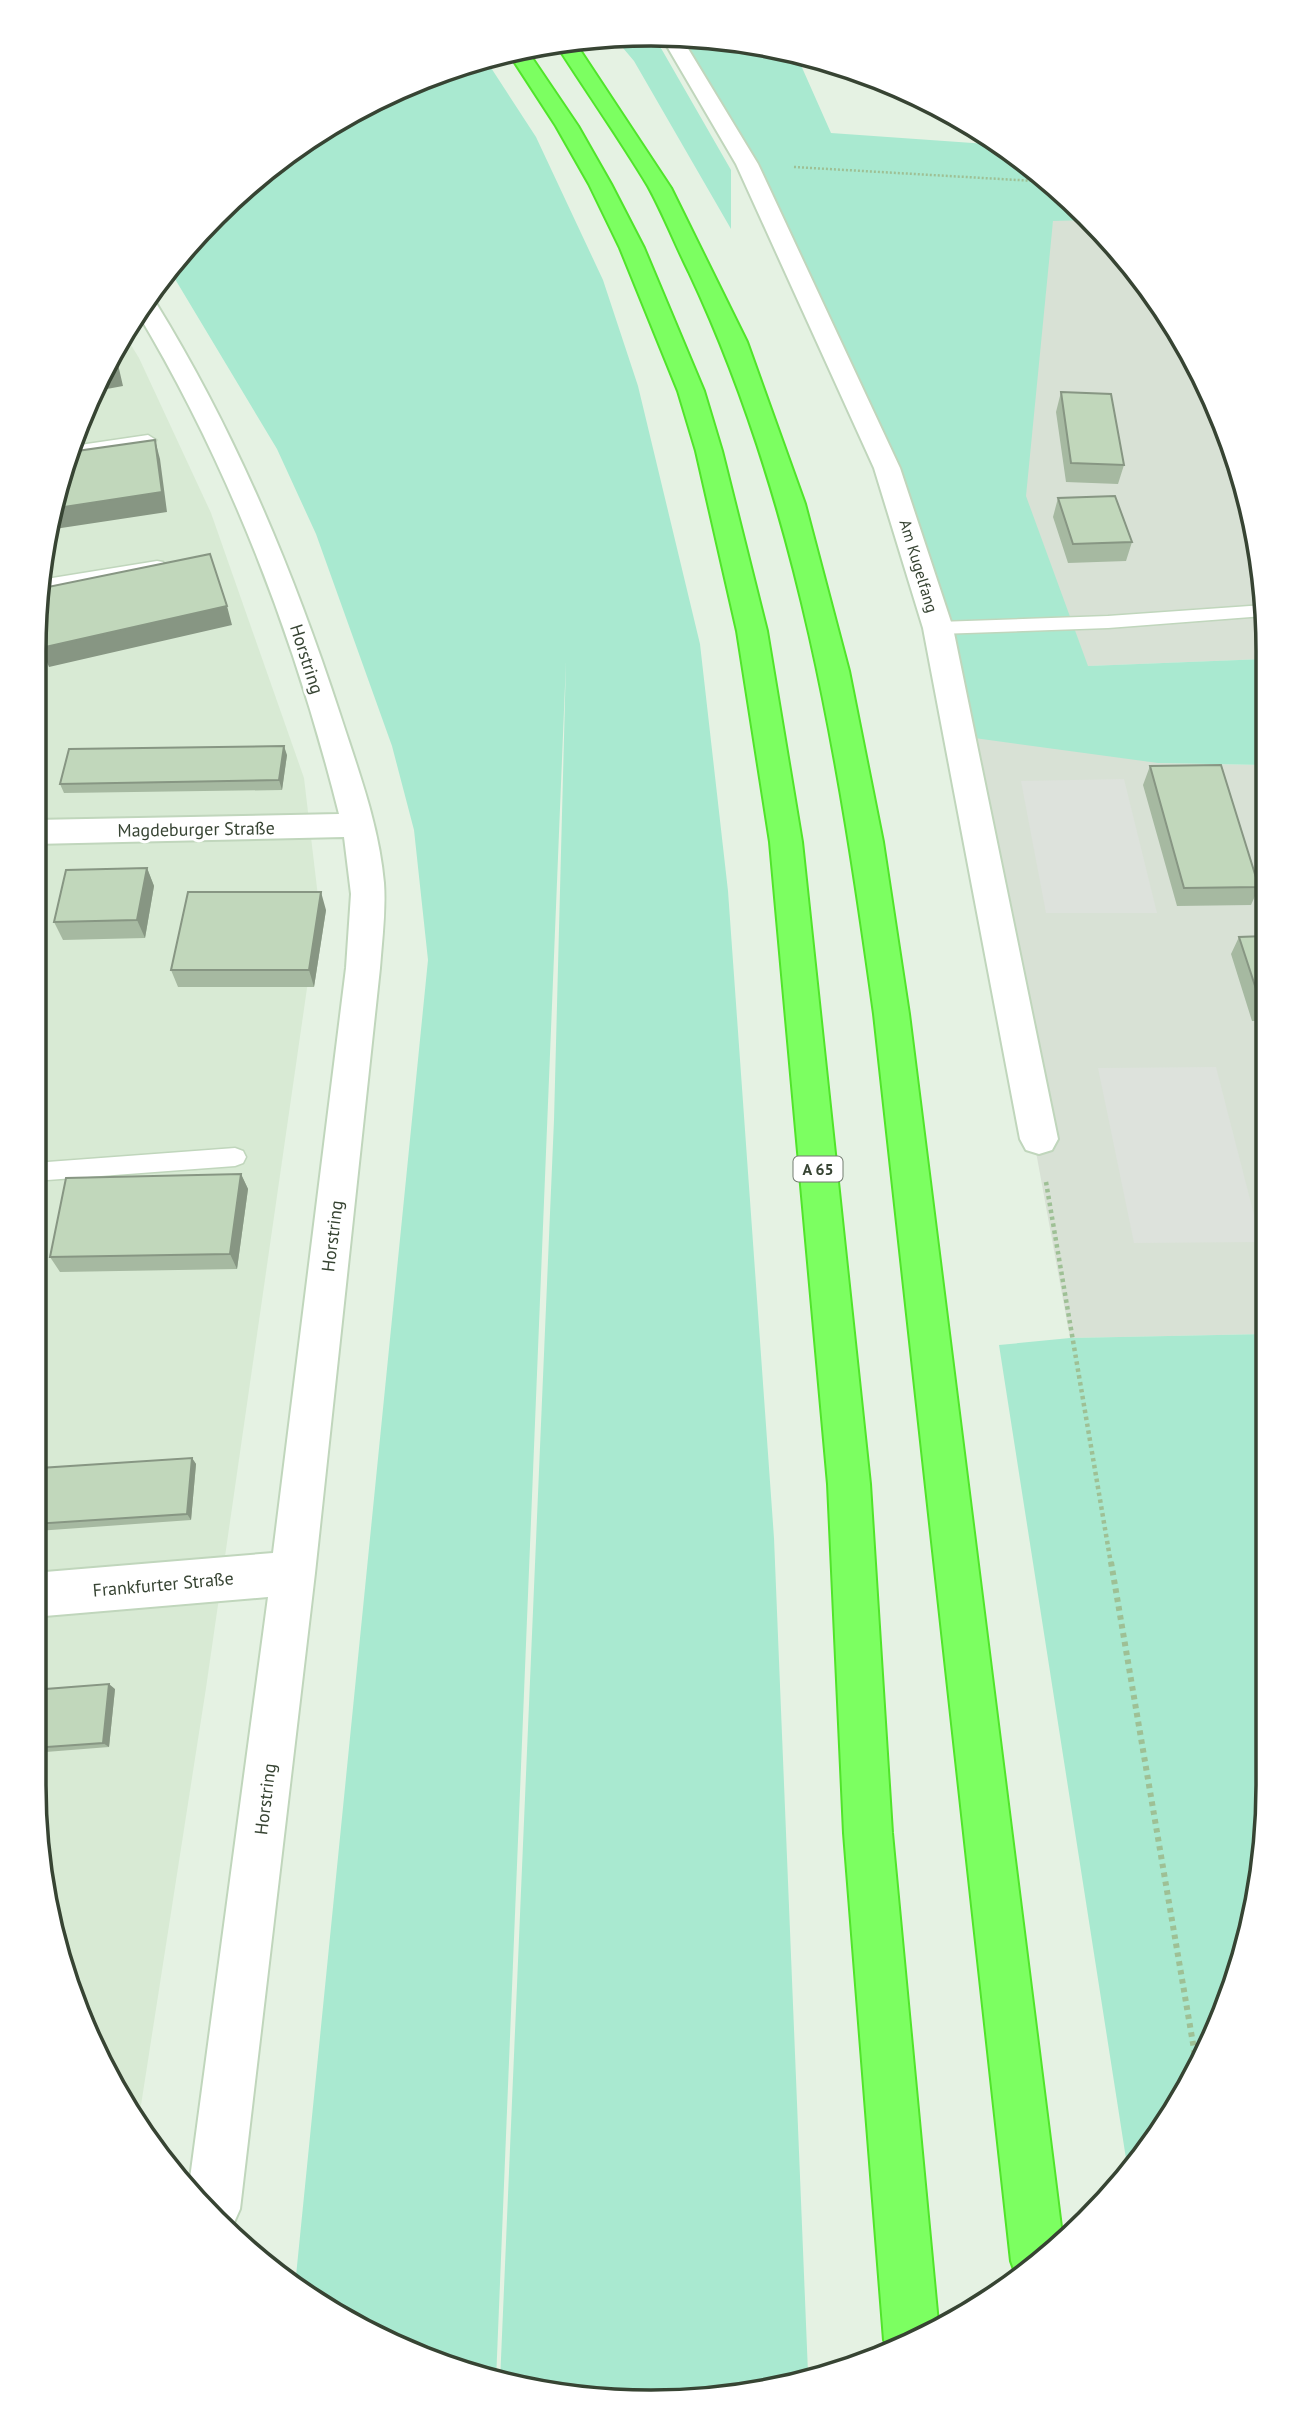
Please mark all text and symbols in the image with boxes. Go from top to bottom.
street label: Am Kugelfang [895,517,943,615]
street label: Horstring [285,621,329,697]
street label: Magdeburger Straße [117,816,275,842]
road number: A 65 [794,1156,842,1182]
street label: Horstring [316,1199,348,1273]
street label: Frankfurter Straße [92,1566,234,1602]
street label: Horstring [249,1762,281,1836]

